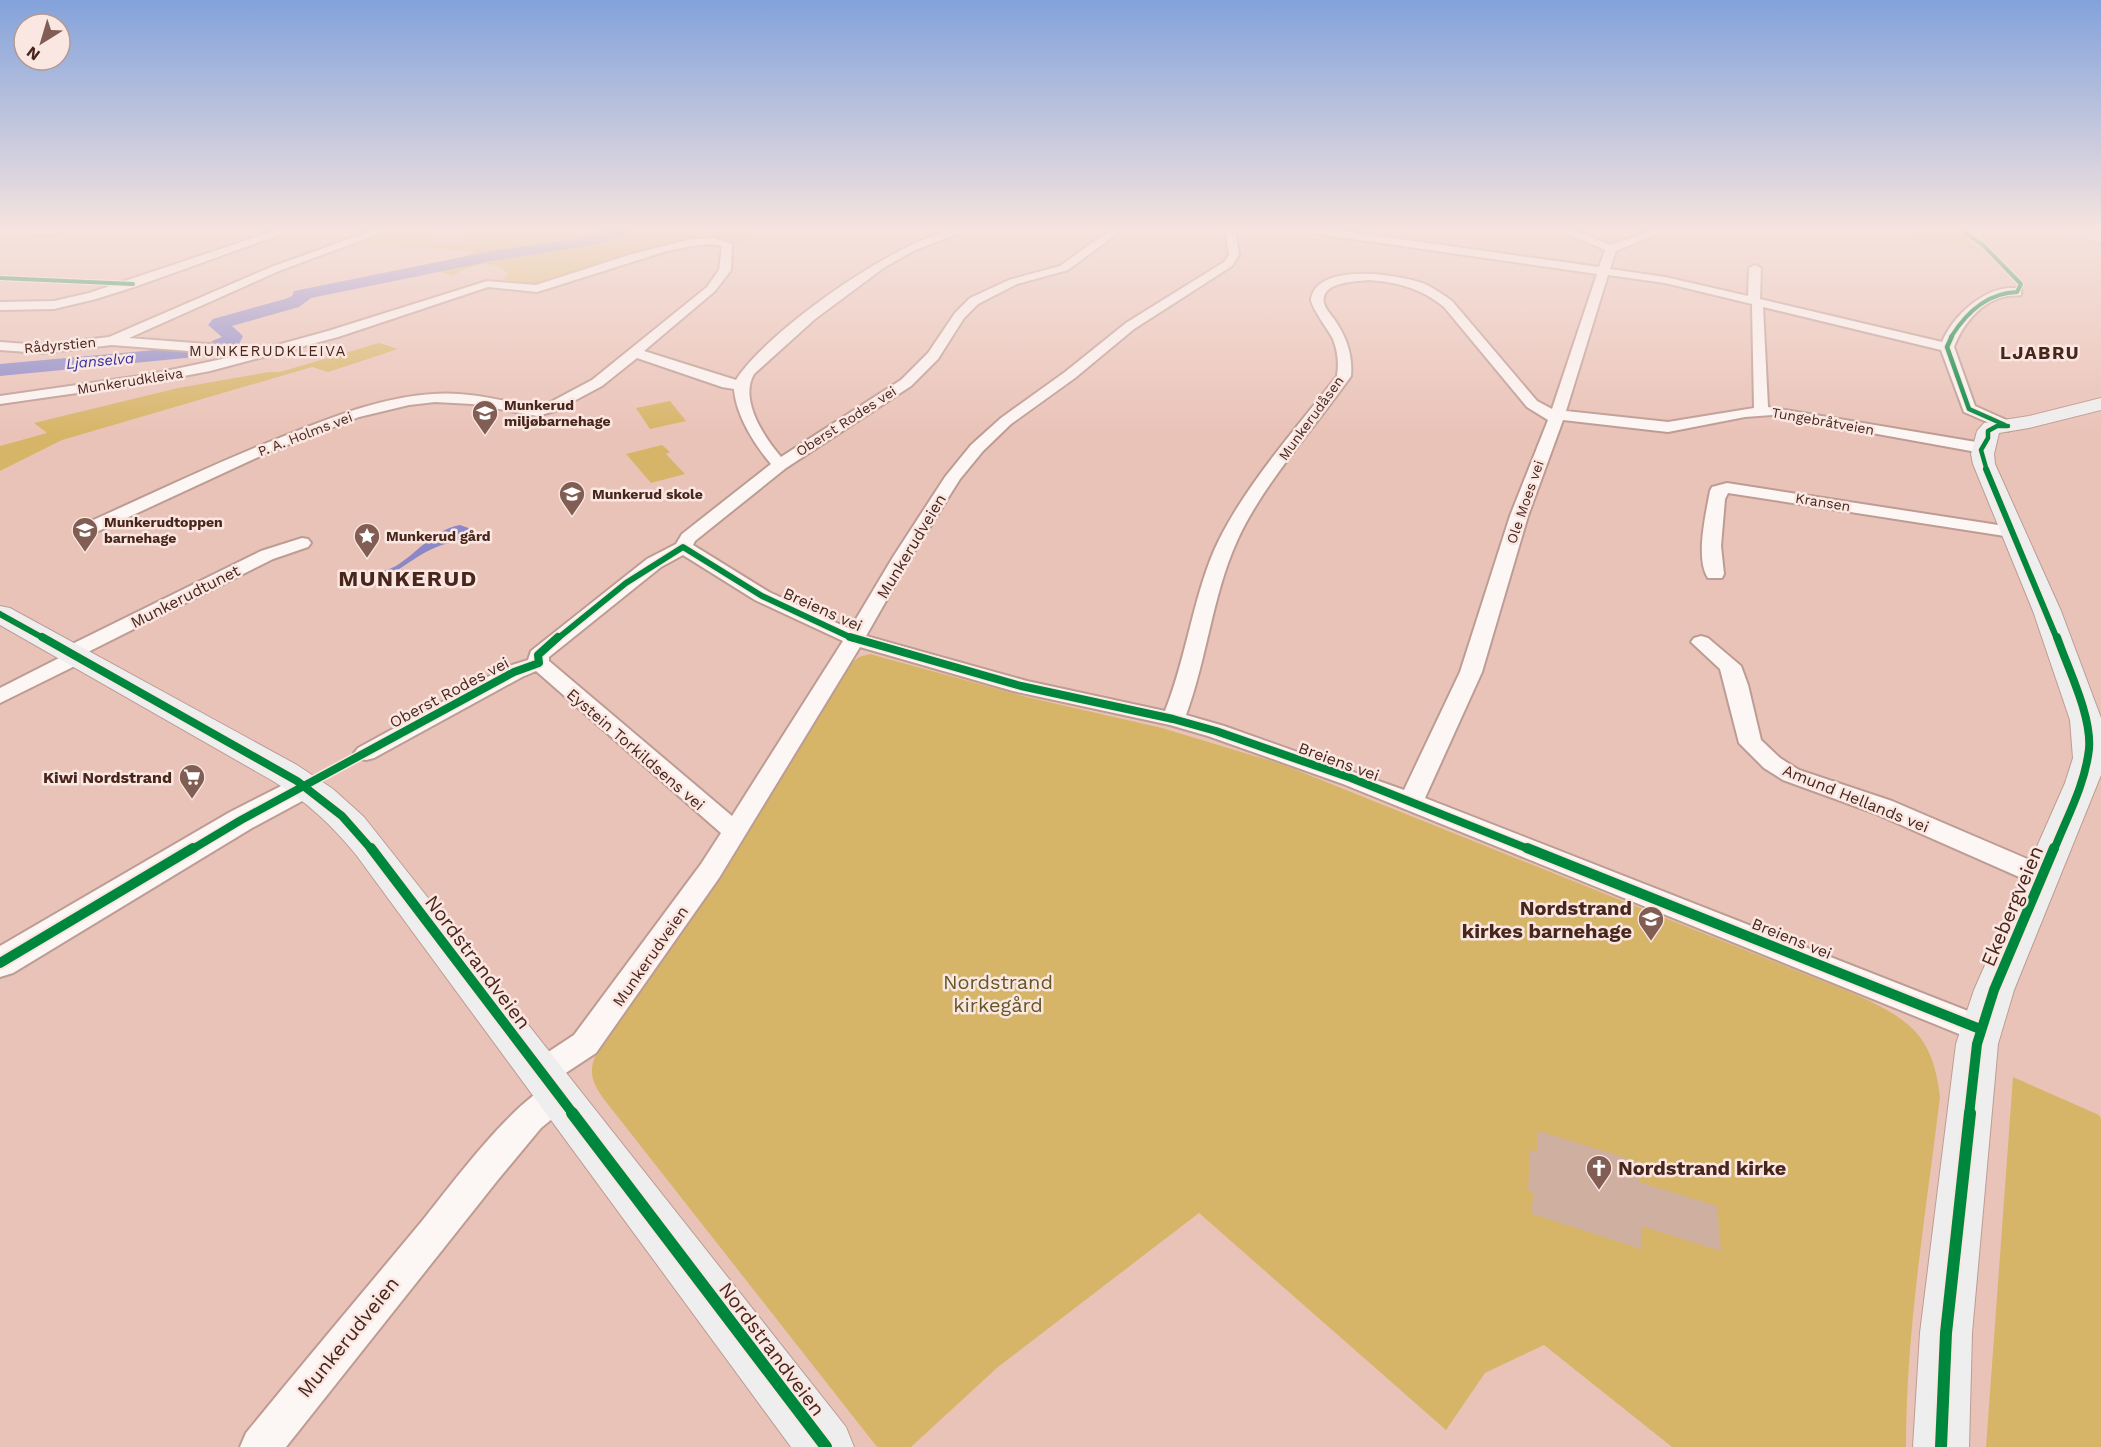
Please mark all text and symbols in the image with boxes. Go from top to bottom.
north arrow [12,12,72,72]
text: N [23,42,44,65]
street label: Rådyrstien [23,334,97,356]
district label: MUNKERUDKLEIVA [189,342,347,360]
district label: LJABRU [2000,342,2080,363]
water label: Ljanselva [65,349,135,373]
street label: Munkerudkleiva [76,365,184,397]
street label: Munkerudåsen [1275,373,1347,463]
street label: Oberst Rodes vei [793,383,899,459]
place label: Munkerud miljøbarnehage [504,397,611,429]
school or university icon: Munkerud miljøbarnehage [470,398,500,436]
street label: Tungebråtveien [1770,404,1876,438]
street label: P. A. Holms vei [256,409,354,459]
street label: Ole Moes vei [1503,458,1547,546]
school or university icon: Munkerud skole [557,479,587,517]
place label: Munkerud skole [592,486,703,502]
street label: Munkerudveien [873,490,950,602]
street label: Kransen [1794,490,1852,514]
place label: Munkerudtoppen barnehage [104,514,223,546]
school or university icon: Munkerudtoppen barnehage [70,515,100,553]
place icon: Munkerud gård [352,521,382,559]
place label: Munkerud gård [386,528,491,544]
street label: Munkerudtunet [127,561,243,632]
district label: MUNKERUD [338,566,478,591]
street label: Breiens vei [780,584,865,635]
street label: Oberst Rodes vei [386,653,512,732]
street label: Eystein Torkildsens vei [563,684,708,814]
street label: Breiens vei [1296,738,1382,785]
street label: Amund Hellands vei [1780,760,1932,836]
supermarket icon: Kiwi Nordstrand [177,762,207,800]
place label: Kiwi Nordstrand [43,768,172,787]
street label: Ekebergveien [1976,842,2048,970]
street label: Nordstrandveien [420,890,536,1034]
place label: Nordstrand kirkes barnehage [1462,896,1632,943]
street label: Munkerudveien [609,902,692,1010]
school or university icon: Nordstrand kirkes barnehage [1636,904,1666,942]
street label: Breiens vei [1749,914,1835,963]
park label: Nordstrand kirkegård [943,970,1053,1017]
church icon: Nordstrand kirke [1584,1153,1614,1191]
place label: Nordstrand kirke [1618,1156,1786,1180]
street label: Munkerudveien [292,1272,404,1402]
street label: Nordstrandveien [714,1277,830,1421]

